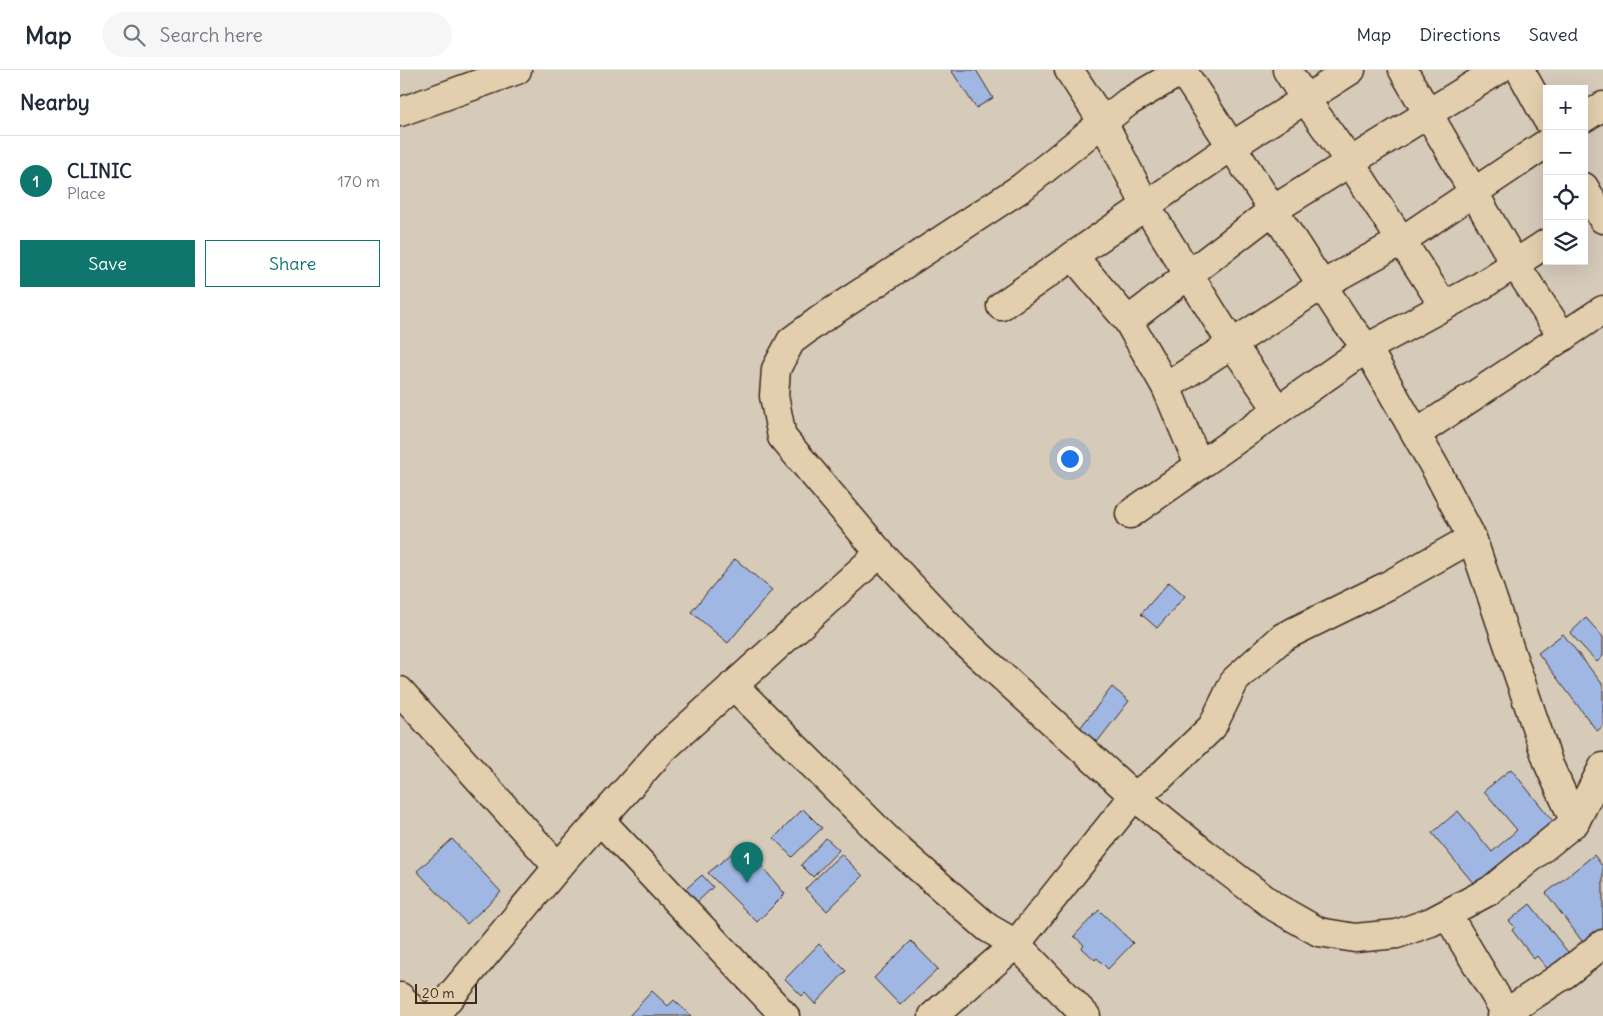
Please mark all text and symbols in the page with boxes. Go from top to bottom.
search box [102,12,452,57]
text: Map [25,20,72,50]
icon: search [120,21,148,49]
text: Search here [160,23,263,47]
text: Map [1356,23,1391,46]
text: Directions [1419,23,1501,46]
text: Saved [1529,23,1578,46]
map controls [1543,85,1588,265]
button: + [1543,85,1588,130]
text: Nearby [20,89,90,116]
button: − [1543,130,1588,175]
text: CLINIC [67,159,132,183]
text: 1 [33,171,39,191]
text: 170 m [337,171,380,191]
button: locate [1543,175,1588,220]
text: Place [67,183,106,203]
button: layers [1543,220,1588,265]
button: Save [20,240,195,287]
button: Share [205,240,380,287]
your location [1057,446,1083,472]
pin: 1 [731,842,763,883]
scale bar [415,981,478,1004]
text: 20 m [422,984,455,1002]

